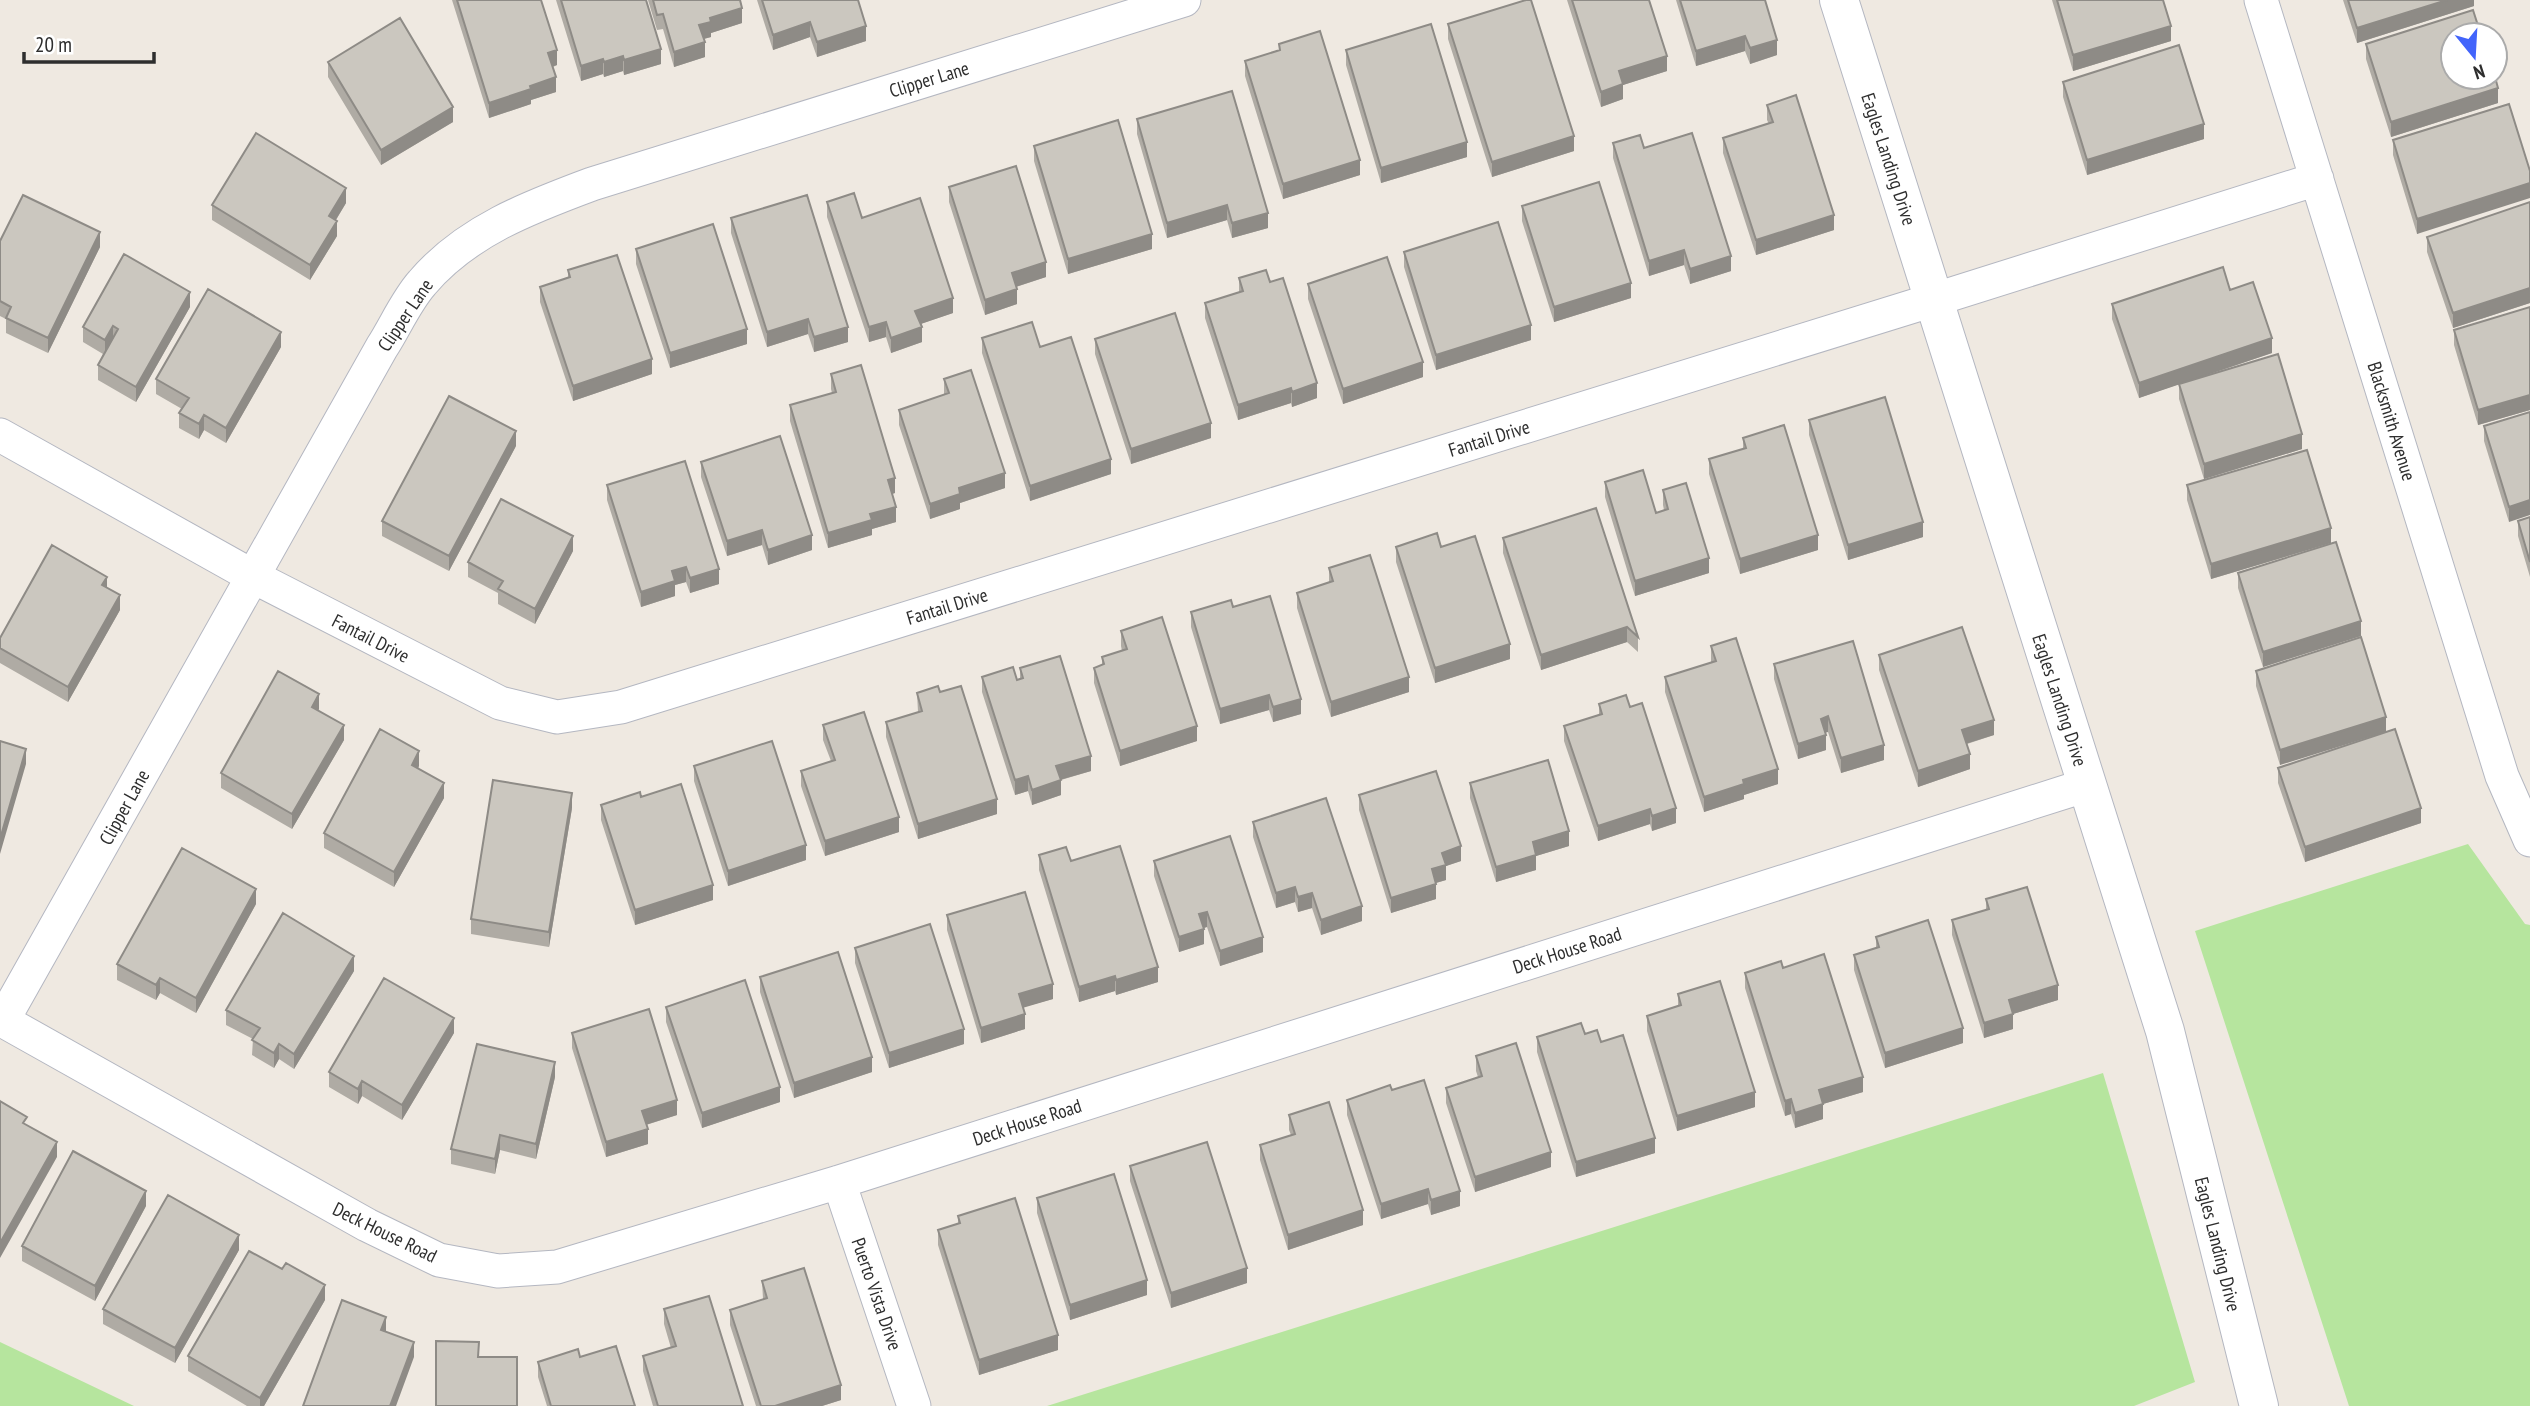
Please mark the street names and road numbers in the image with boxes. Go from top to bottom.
street label: Clipper Lane [886,55,972,103]
street label: Eagles Landing Drive [1856,90,1922,228]
street label: Clipper Lane [372,274,438,356]
street label: Blacksmith Avenue [2363,359,2422,484]
street label: Fantail Drive [1445,414,1533,462]
street label: Fantail Drive [903,582,991,630]
street label: Fantail Drive [328,608,414,668]
street label: Eagles Landing Drive [2027,631,2093,769]
street label: Clipper Lane [94,765,155,849]
street label: Deck House Road [1510,921,1624,979]
street label: Deck House Road [970,1093,1084,1151]
street label: Eagles Landing Drive [2190,1174,2246,1314]
street label: Deck House Road [329,1197,441,1267]
street label: Puerto Vista Drive [847,1235,908,1354]

